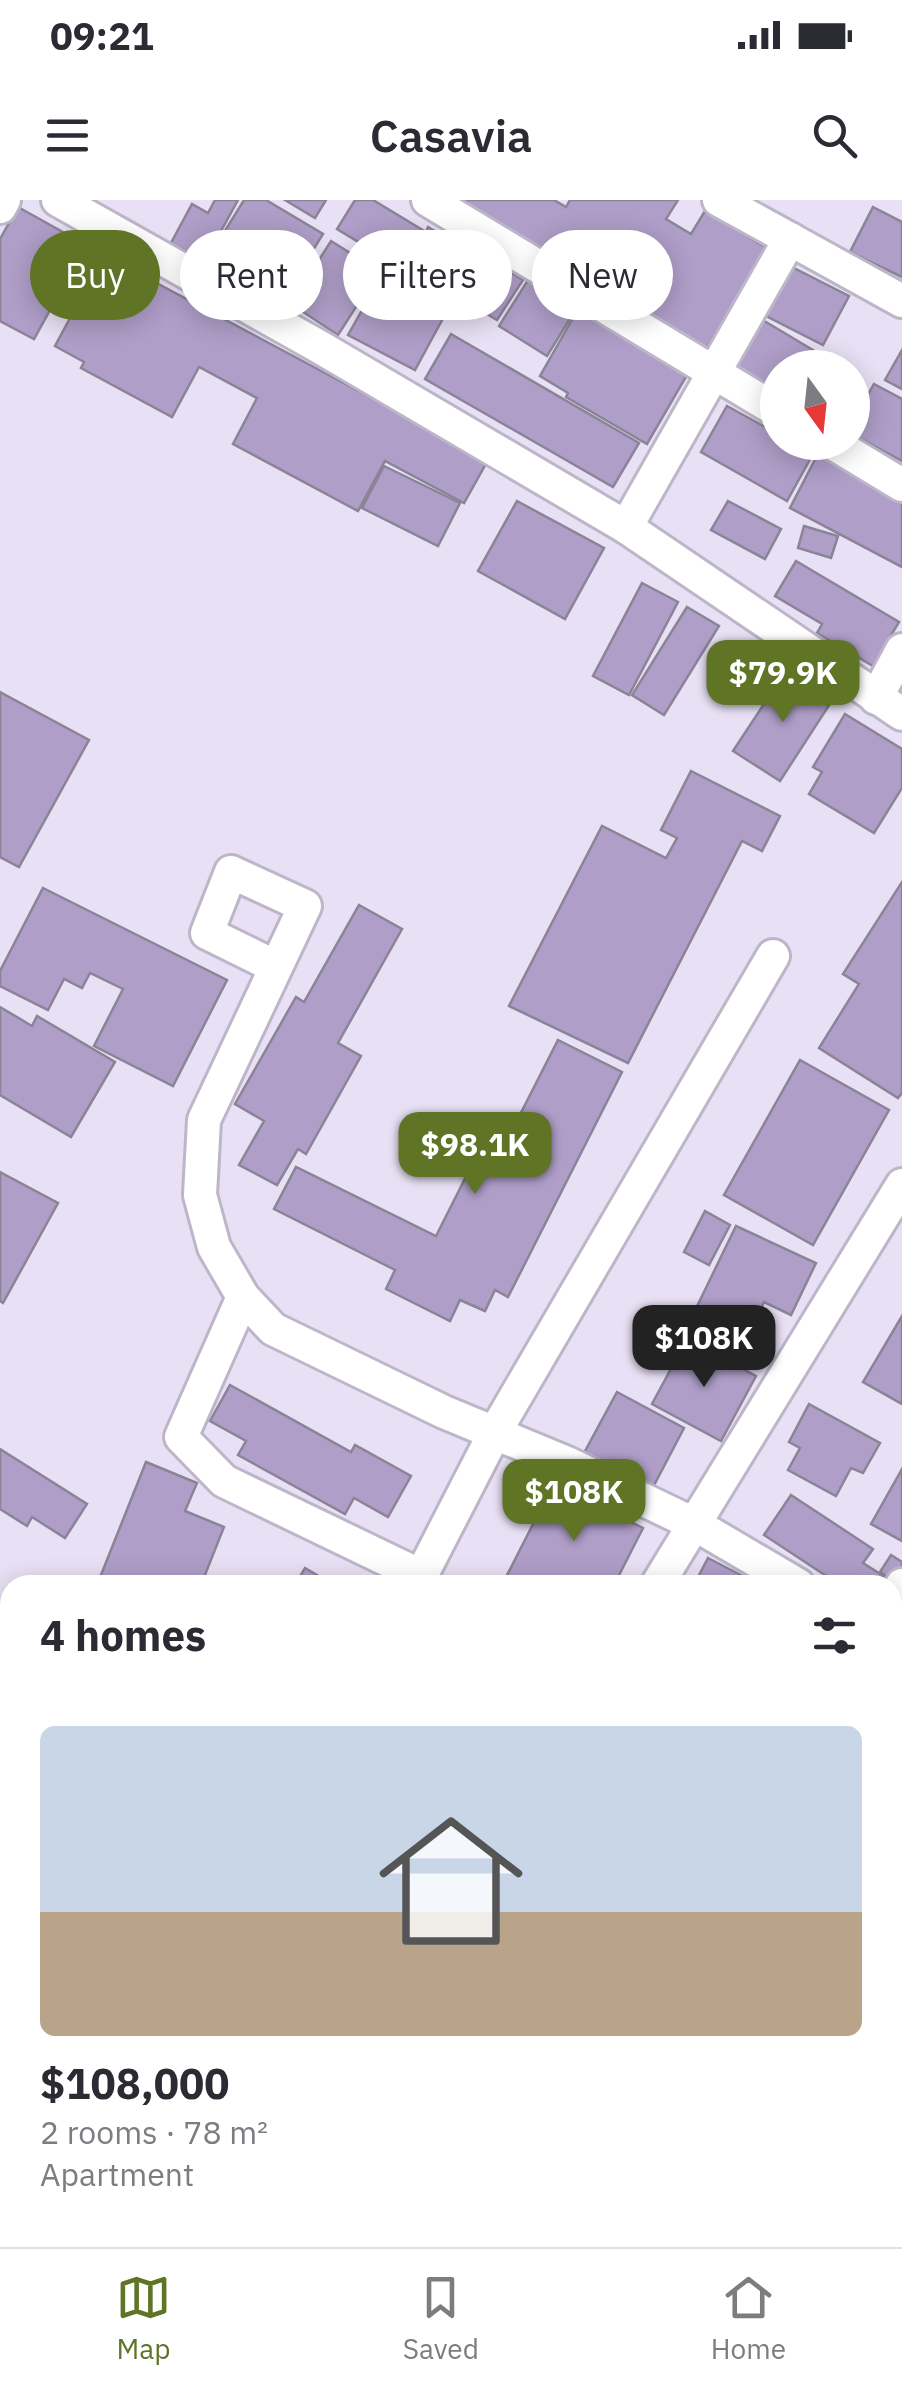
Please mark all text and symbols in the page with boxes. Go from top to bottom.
text: 09:21 [50,11,154,60]
text: Casavia [370,106,532,164]
icon: menu [40,108,95,163]
icon: search [807,108,862,163]
chip: Buy [30,230,160,320]
chip: Rent [180,230,323,320]
chip: Filters [343,230,512,320]
chip: New [532,230,673,320]
north arrow [760,350,870,460]
map controls [760,350,870,460]
pin: $79.9K [702,640,864,725]
text: $79.9K [728,651,838,693]
pin: $98.1K [394,1112,556,1197]
text: $98.1K [420,1123,530,1165]
pin: $108K [634,1305,774,1390]
text: $108K [654,1316,754,1358]
pin: $108K [504,1459,644,1544]
text: $108K [524,1470,624,1512]
text: 4 homes [40,1608,206,1663]
icon: filters [807,1608,862,1663]
icon: home [361,1791,541,1971]
text: $108,000 [40,2056,229,2111]
text: 2 rooms · 78 m² [40,2111,268,2153]
text: Apartment [40,2153,194,2195]
tab: Map [116,2270,171,2367]
tab: Saved [403,2270,479,2367]
tab: Home [711,2270,786,2367]

